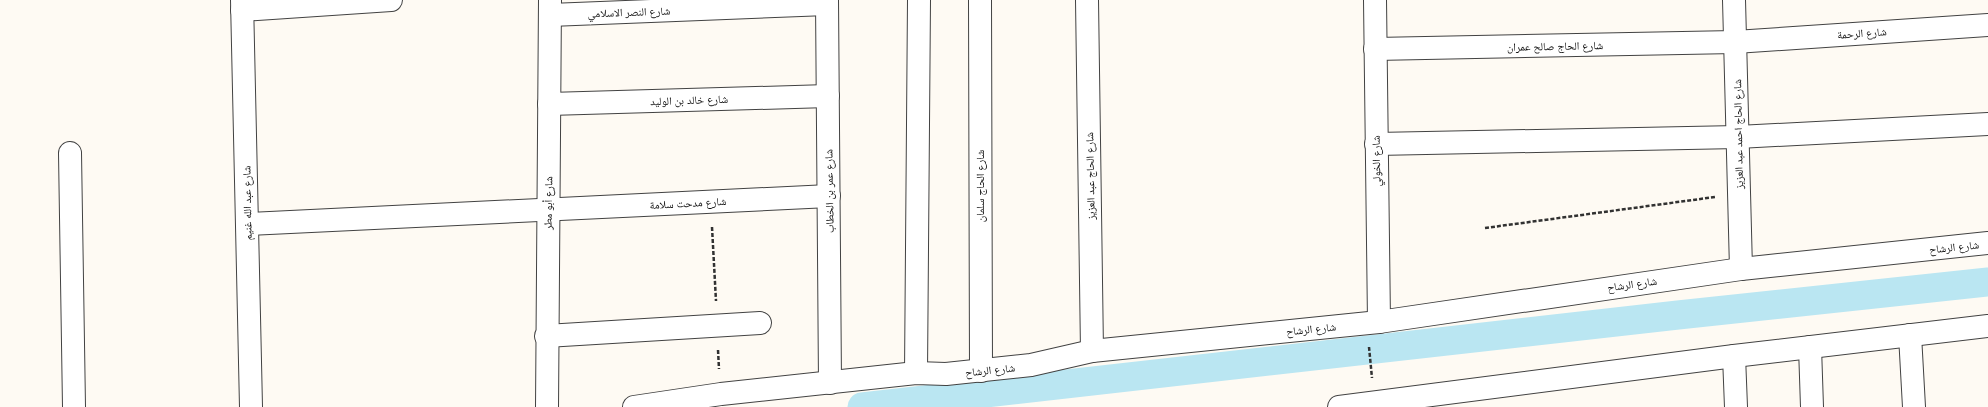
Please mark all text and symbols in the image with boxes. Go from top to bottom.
street label: شارع النصر الاسلامي [587,4,671,22]
street label: شارع الرحمة [1837,24,1887,42]
street label: شارع الحاج صالح عمران [1507,38,1603,54]
street label: شارع الحاج احمد عبد العزيز [1730,79,1746,190]
street label: شارع خالد بن الوليد [650,92,728,108]
street label: شارع الحاج عبد العزيز [1082,132,1098,221]
street label: شارع الخولي [1369,135,1385,187]
street label: شارع عمر بن الخطاب [821,149,837,233]
street label: شارع الحاج سلمان [973,150,987,222]
street label: شارع عبد الله غنيم [239,165,256,240]
street label: شارع أبو مطر [541,176,555,231]
street label: شارع مدحت سلامة [649,194,727,212]
street label: شارع الرشاح [1928,237,1980,257]
street label: شارع الرشاح [1606,274,1658,294]
street label: شارع الرشاح [1285,319,1337,339]
street label: شارع الرشاح [964,360,1016,380]

